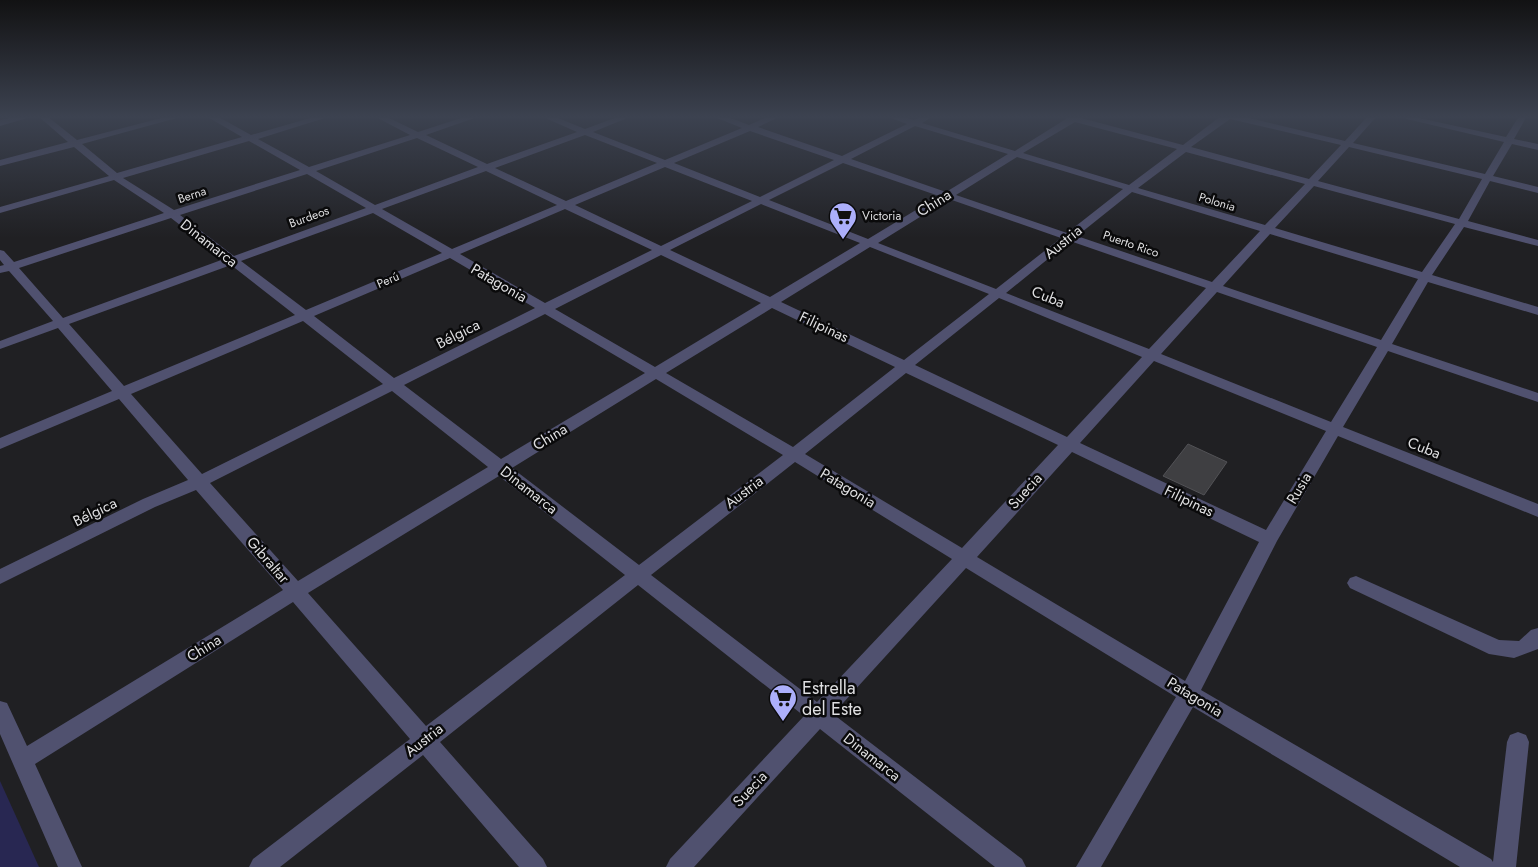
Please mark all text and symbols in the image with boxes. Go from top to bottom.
street label: Berna [175,182,209,208]
street label: China [912,184,956,222]
street label: Polonia [1197,188,1238,216]
street label: Burdeos [286,201,332,233]
supermarket icon: Victoria [828,201,858,240]
place label: Victoria [862,207,901,225]
street label: Dinamarca [176,214,242,272]
street label: Austria [1039,220,1087,264]
street label: Puerto Rico [1101,226,1162,262]
street label: Patagonia [467,258,531,308]
street label: Perú [374,267,402,293]
street label: Cuba [1028,280,1068,314]
street label: Filipinas [796,306,852,348]
street label: Bélgica [432,314,484,354]
street label: China [528,418,572,456]
street label: Cuba [1404,431,1444,465]
street label: Dinamarca [496,461,562,519]
street label: Patagonia [816,463,880,513]
street label: Suecia [1003,468,1047,514]
street label: Rusia [1281,468,1317,508]
street label: Austria [720,470,768,514]
street label: Filipinas [1161,480,1217,522]
street label: Bélgica [69,492,121,532]
street label: Gibraltar [241,532,295,589]
street label: China [182,629,226,667]
street label: Patagonia [1163,672,1227,722]
place label: Estrella del Este [802,675,862,722]
supermarket icon: Estrella del Este [768,683,798,722]
street label: Austria [400,718,448,762]
street label: Dinamarca [839,728,905,786]
street label: Suecia [728,766,772,812]

